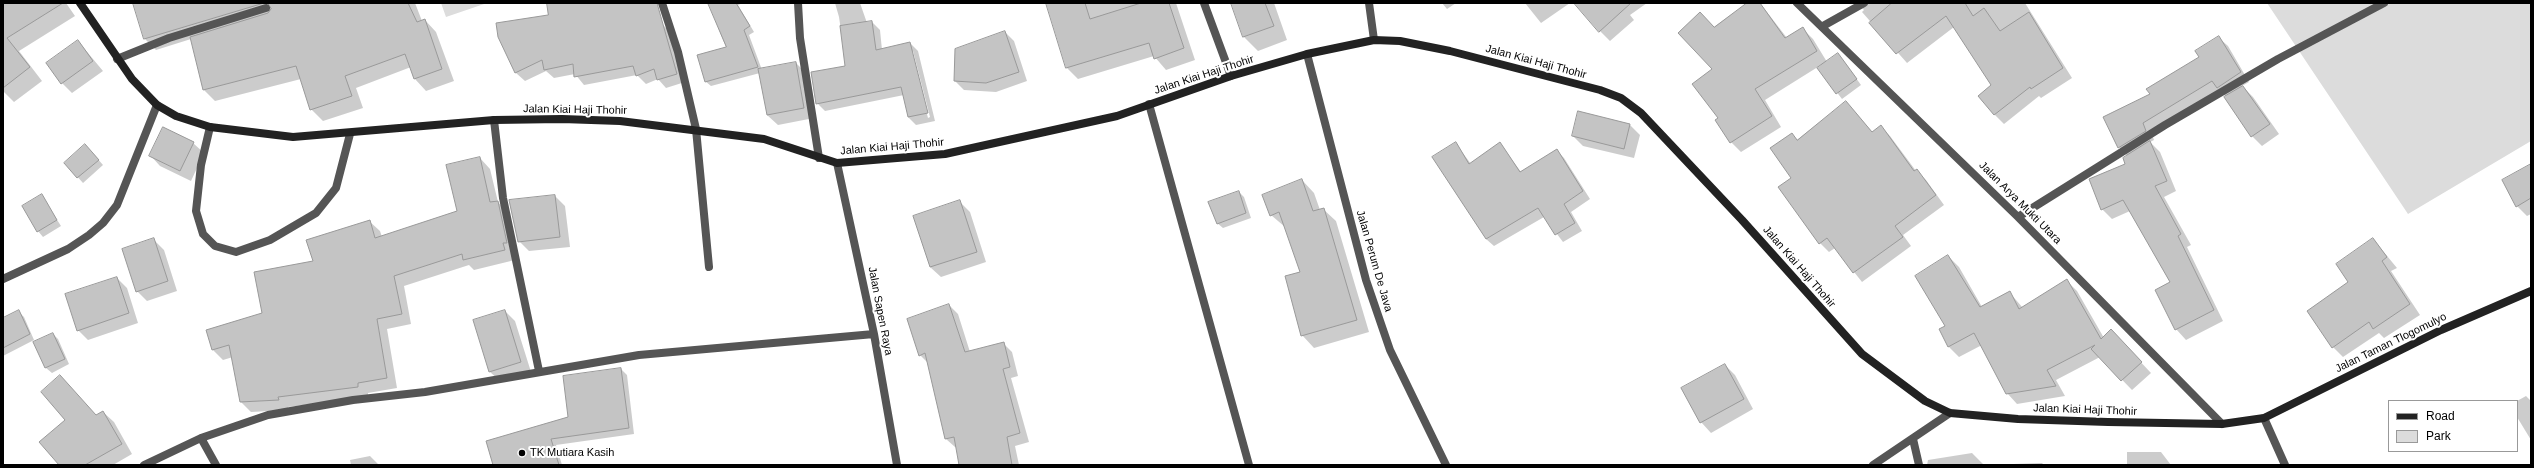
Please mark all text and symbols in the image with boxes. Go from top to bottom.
street label: Jalan Kiai Haji Thohir [1484,42,1588,82]
street label: Jalan Kiai Haji Thohir [1153,53,1255,97]
street label: Jalan Kiai Haji Thohir [523,102,627,118]
street label: Jalan Kiai Haji Thohir [840,136,944,158]
street label: Jalan Arya Mukti Utara [1976,159,2064,247]
street label: Jalan Perum De Java [1353,209,1395,313]
street label: Jalan Kiai Haji Thohir [1760,223,1838,311]
street label: Jalan Sapen Raya [865,266,895,356]
street label: Jalan Taman Tlogomulyo [2333,310,2449,376]
legend [2388,400,2518,452]
street label: Jalan Kiai Haji Thohir [2033,402,2137,418]
text: Road [2426,409,2455,423]
text: Park [2426,429,2451,443]
place label: TK Mutiara Kasih [530,446,614,460]
marker: TK Mutiara Kasih [517,448,527,458]

